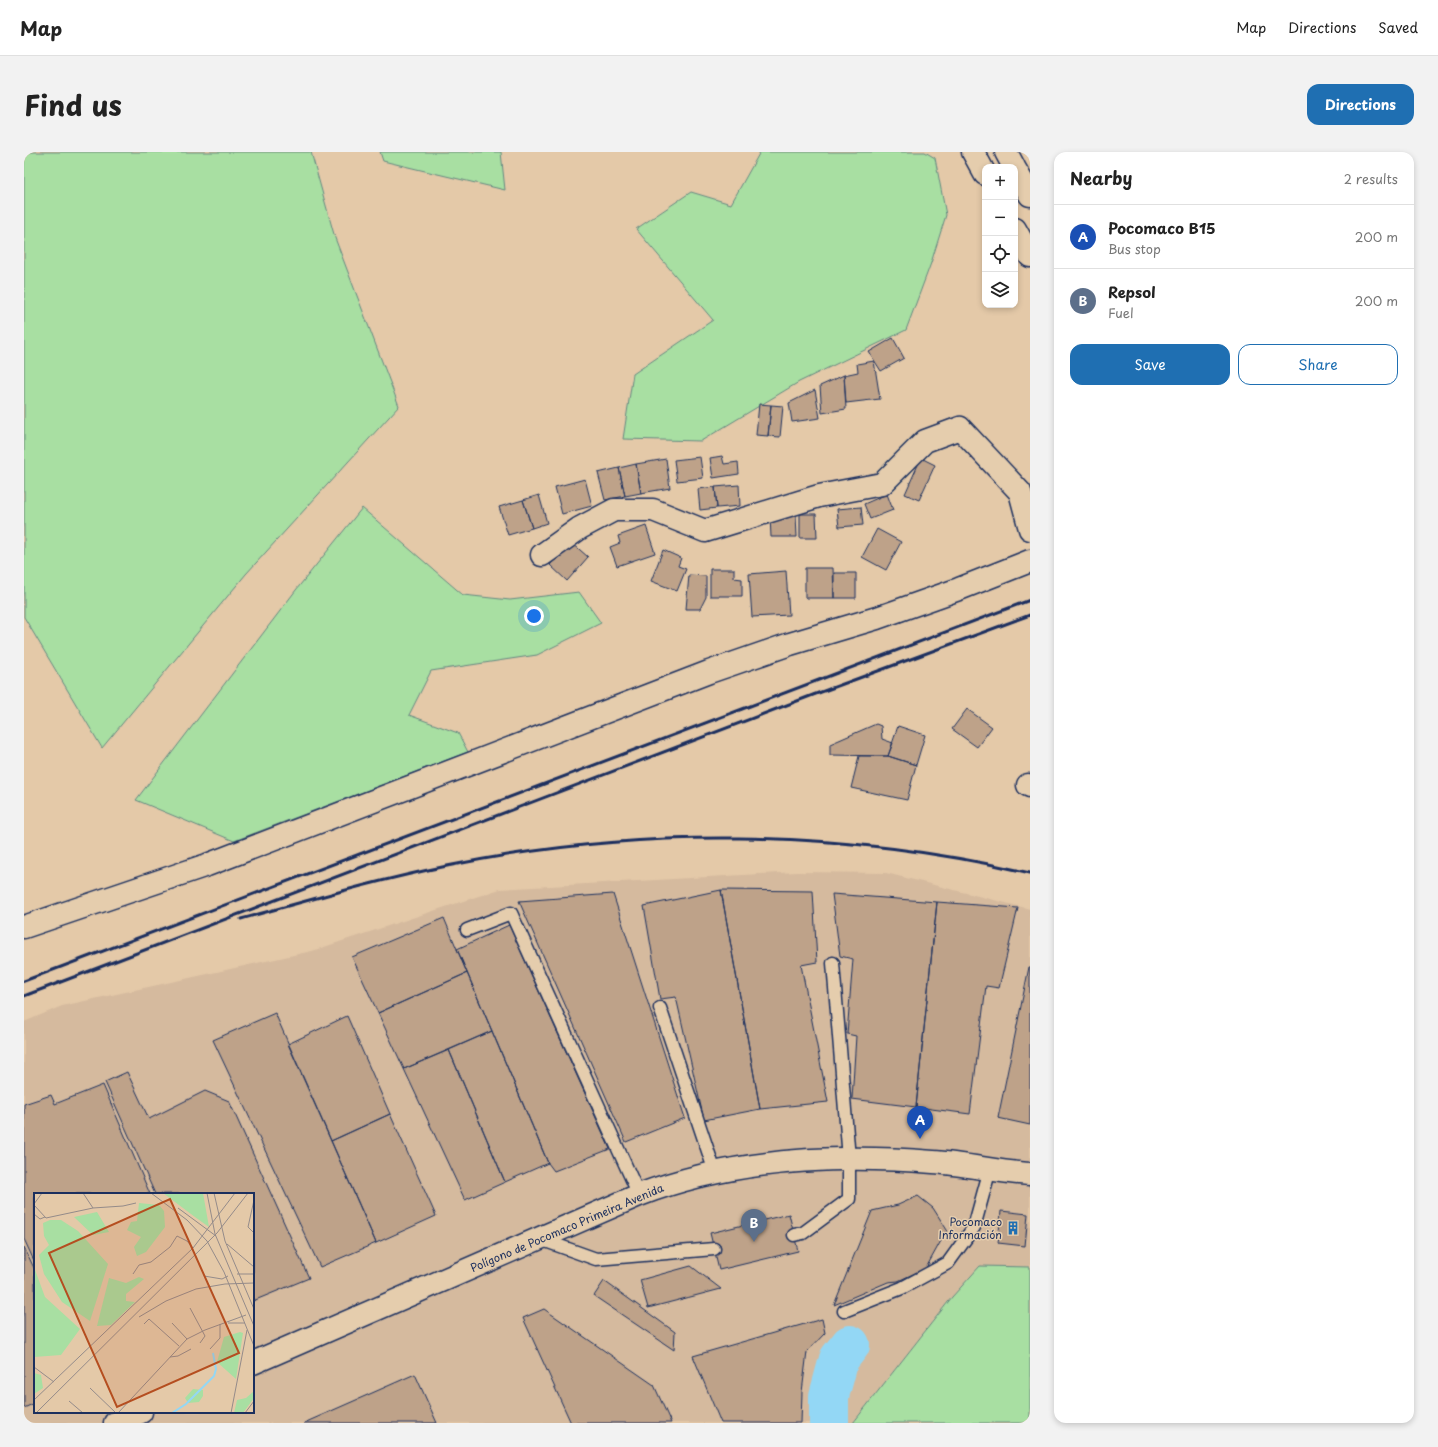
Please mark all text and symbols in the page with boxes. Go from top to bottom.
text: Map [20,14,62,42]
text: Map [1236,17,1266,38]
text: Directions [1288,17,1356,38]
text: Saved [1378,17,1418,38]
text: Find us [24,83,122,126]
button: Directions [1307,84,1414,125]
map controls [982,164,1018,308]
button: + [982,164,1018,200]
text: Nearby [1070,165,1132,191]
text: 2 results [1344,169,1398,188]
button: − [982,200,1018,236]
text: Pocomaco B15 [1108,216,1216,239]
text: A [1078,227,1088,246]
text: 200 m [1355,227,1398,246]
button: locate [982,236,1018,272]
text: Bus stop [1108,239,1161,258]
button: layers [982,272,1018,308]
text: Repsol [1108,280,1156,303]
text: B [1079,291,1087,310]
text: 200 m [1355,291,1398,310]
text: Fuel [1108,303,1134,322]
button: Save [1070,344,1230,385]
button: Share [1238,344,1398,385]
your location [524,606,544,626]
pin: A [907,1106,933,1139]
street label: Polígono de Pocomaco Primeira Avenida [467,1179,666,1276]
inset map [34,1193,254,1413]
pin: B [741,1209,767,1242]
place label: Pocomaco Información [938,1213,1002,1243]
building icon: Pocomaco Información [1005,1220,1021,1236]

